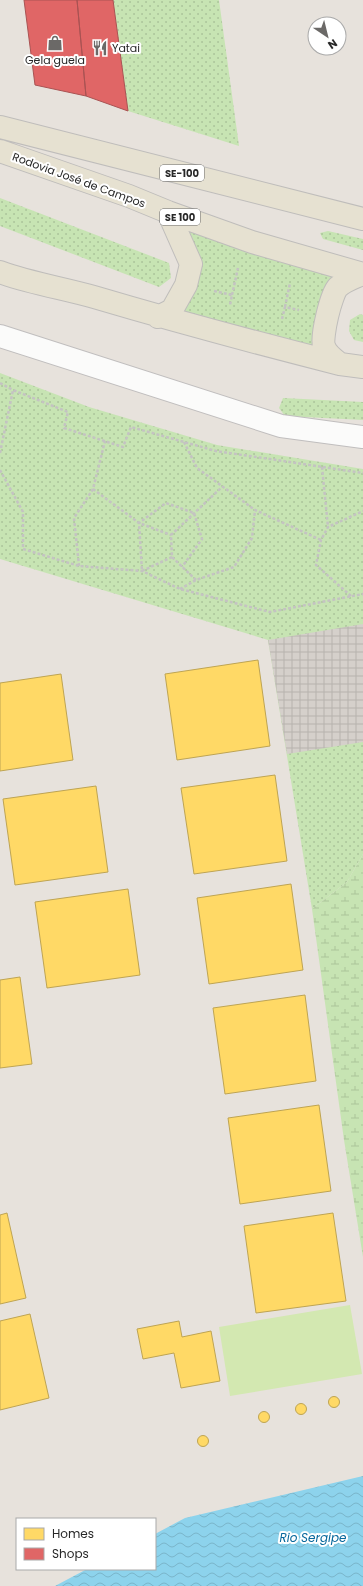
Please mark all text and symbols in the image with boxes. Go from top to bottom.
north arrow [307,16,347,56]
shop icon: Gela guela [46,34,64,52]
text: N [325,35,341,53]
restaurant icon: Yatai [91,39,109,57]
place label: Yatai [112,40,140,56]
place label: Gela guela [25,52,85,68]
street label: Rodovia José de Campos [10,148,148,212]
road number: SE-100 [160,165,204,181]
road number: SE 100 [160,209,200,225]
legend [16,1518,156,1570]
text: Homes [52,1525,94,1542]
water label: Rio Sergipe [279,1529,347,1546]
text: Shops [52,1545,89,1562]

